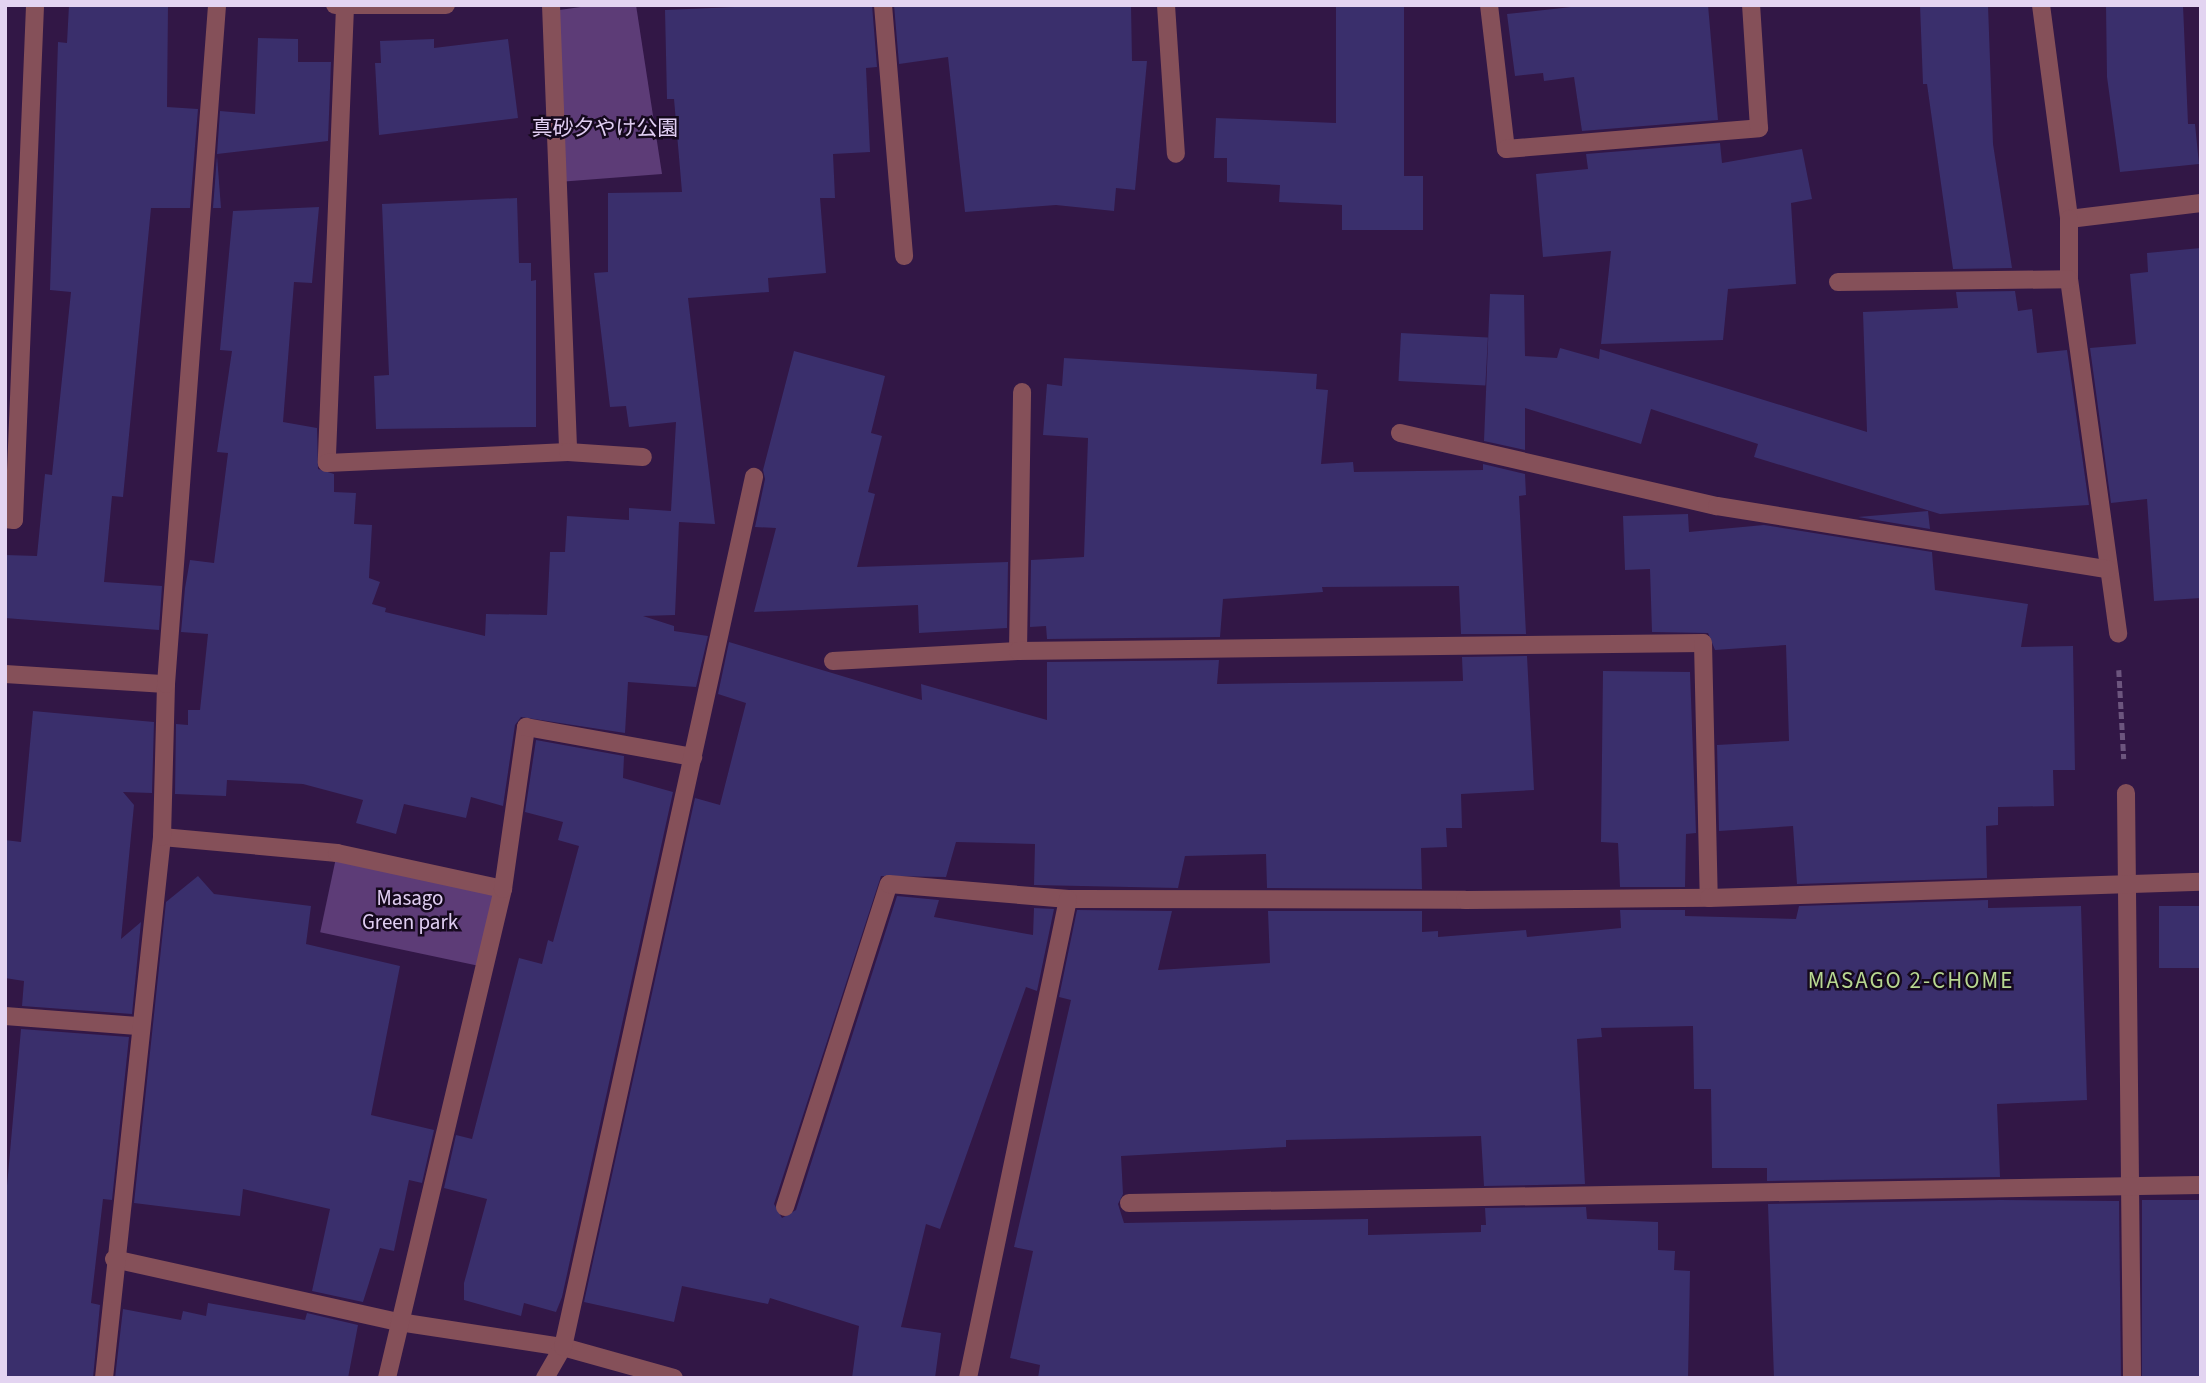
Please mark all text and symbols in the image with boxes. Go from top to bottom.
park label: 真砂夕やけ公園 [532,115,678,141]
park label: Masago Green park [362,885,458,935]
district label: MASAGO 2-CHOME [1809,967,2013,995]

